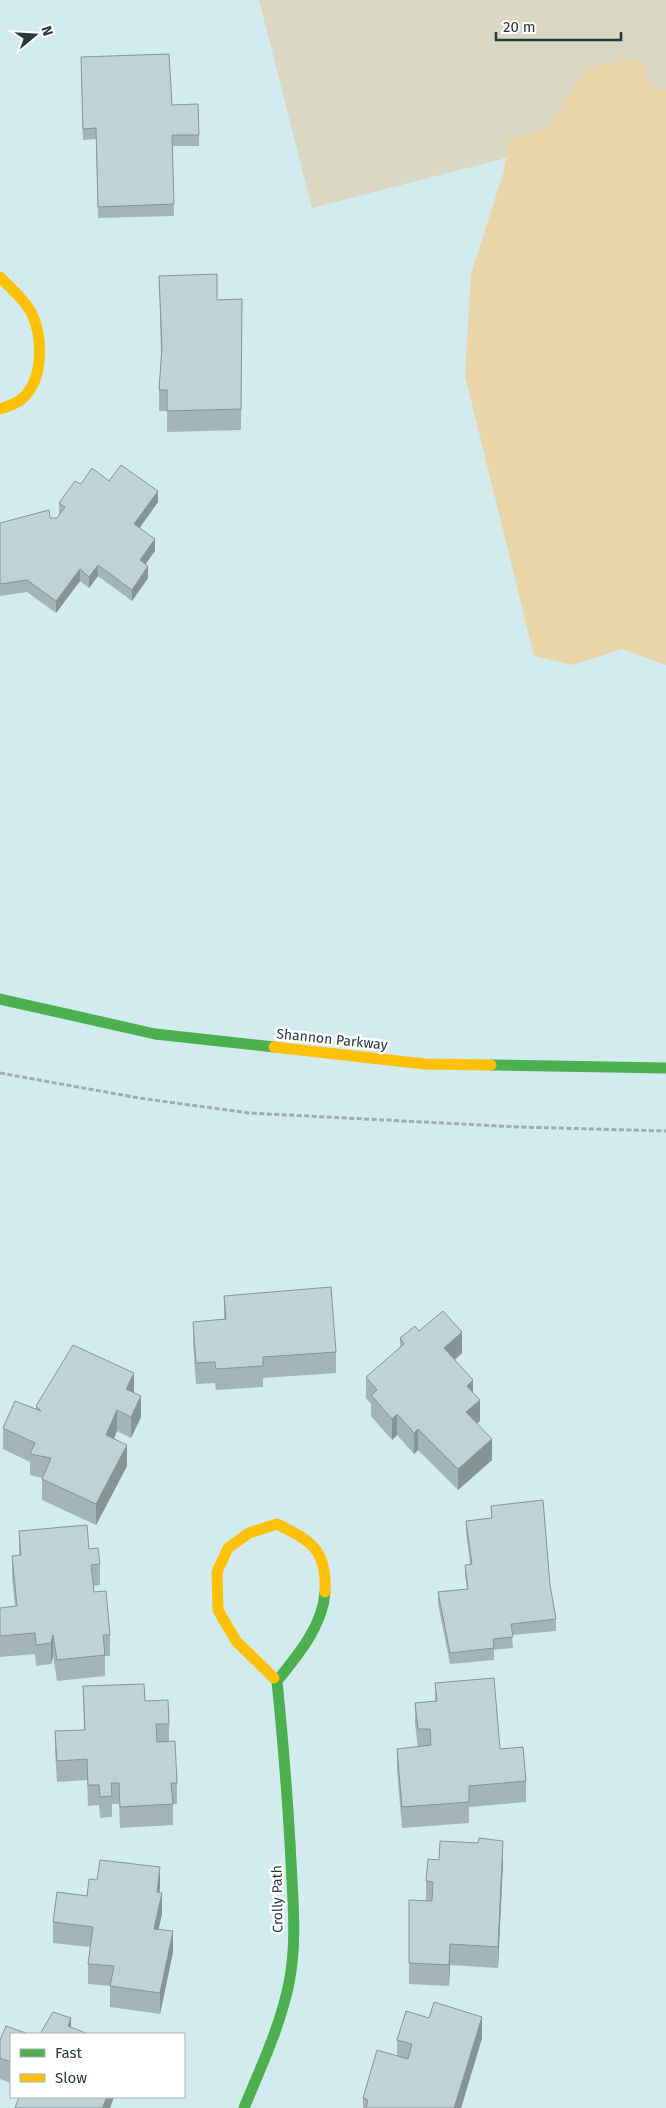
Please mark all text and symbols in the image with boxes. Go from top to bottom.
north arrow [10,10,60,60]
scale bar [496,10,621,42]
text: 20 m [503,18,536,36]
text: N [37,24,56,38]
street label: Shannon Parkway [276,1025,388,1054]
street label: Crolly Path [268,1865,287,1933]
legend [10,2033,185,2098]
text: Fast [55,2044,82,2062]
text: Slow [55,2069,87,2087]

